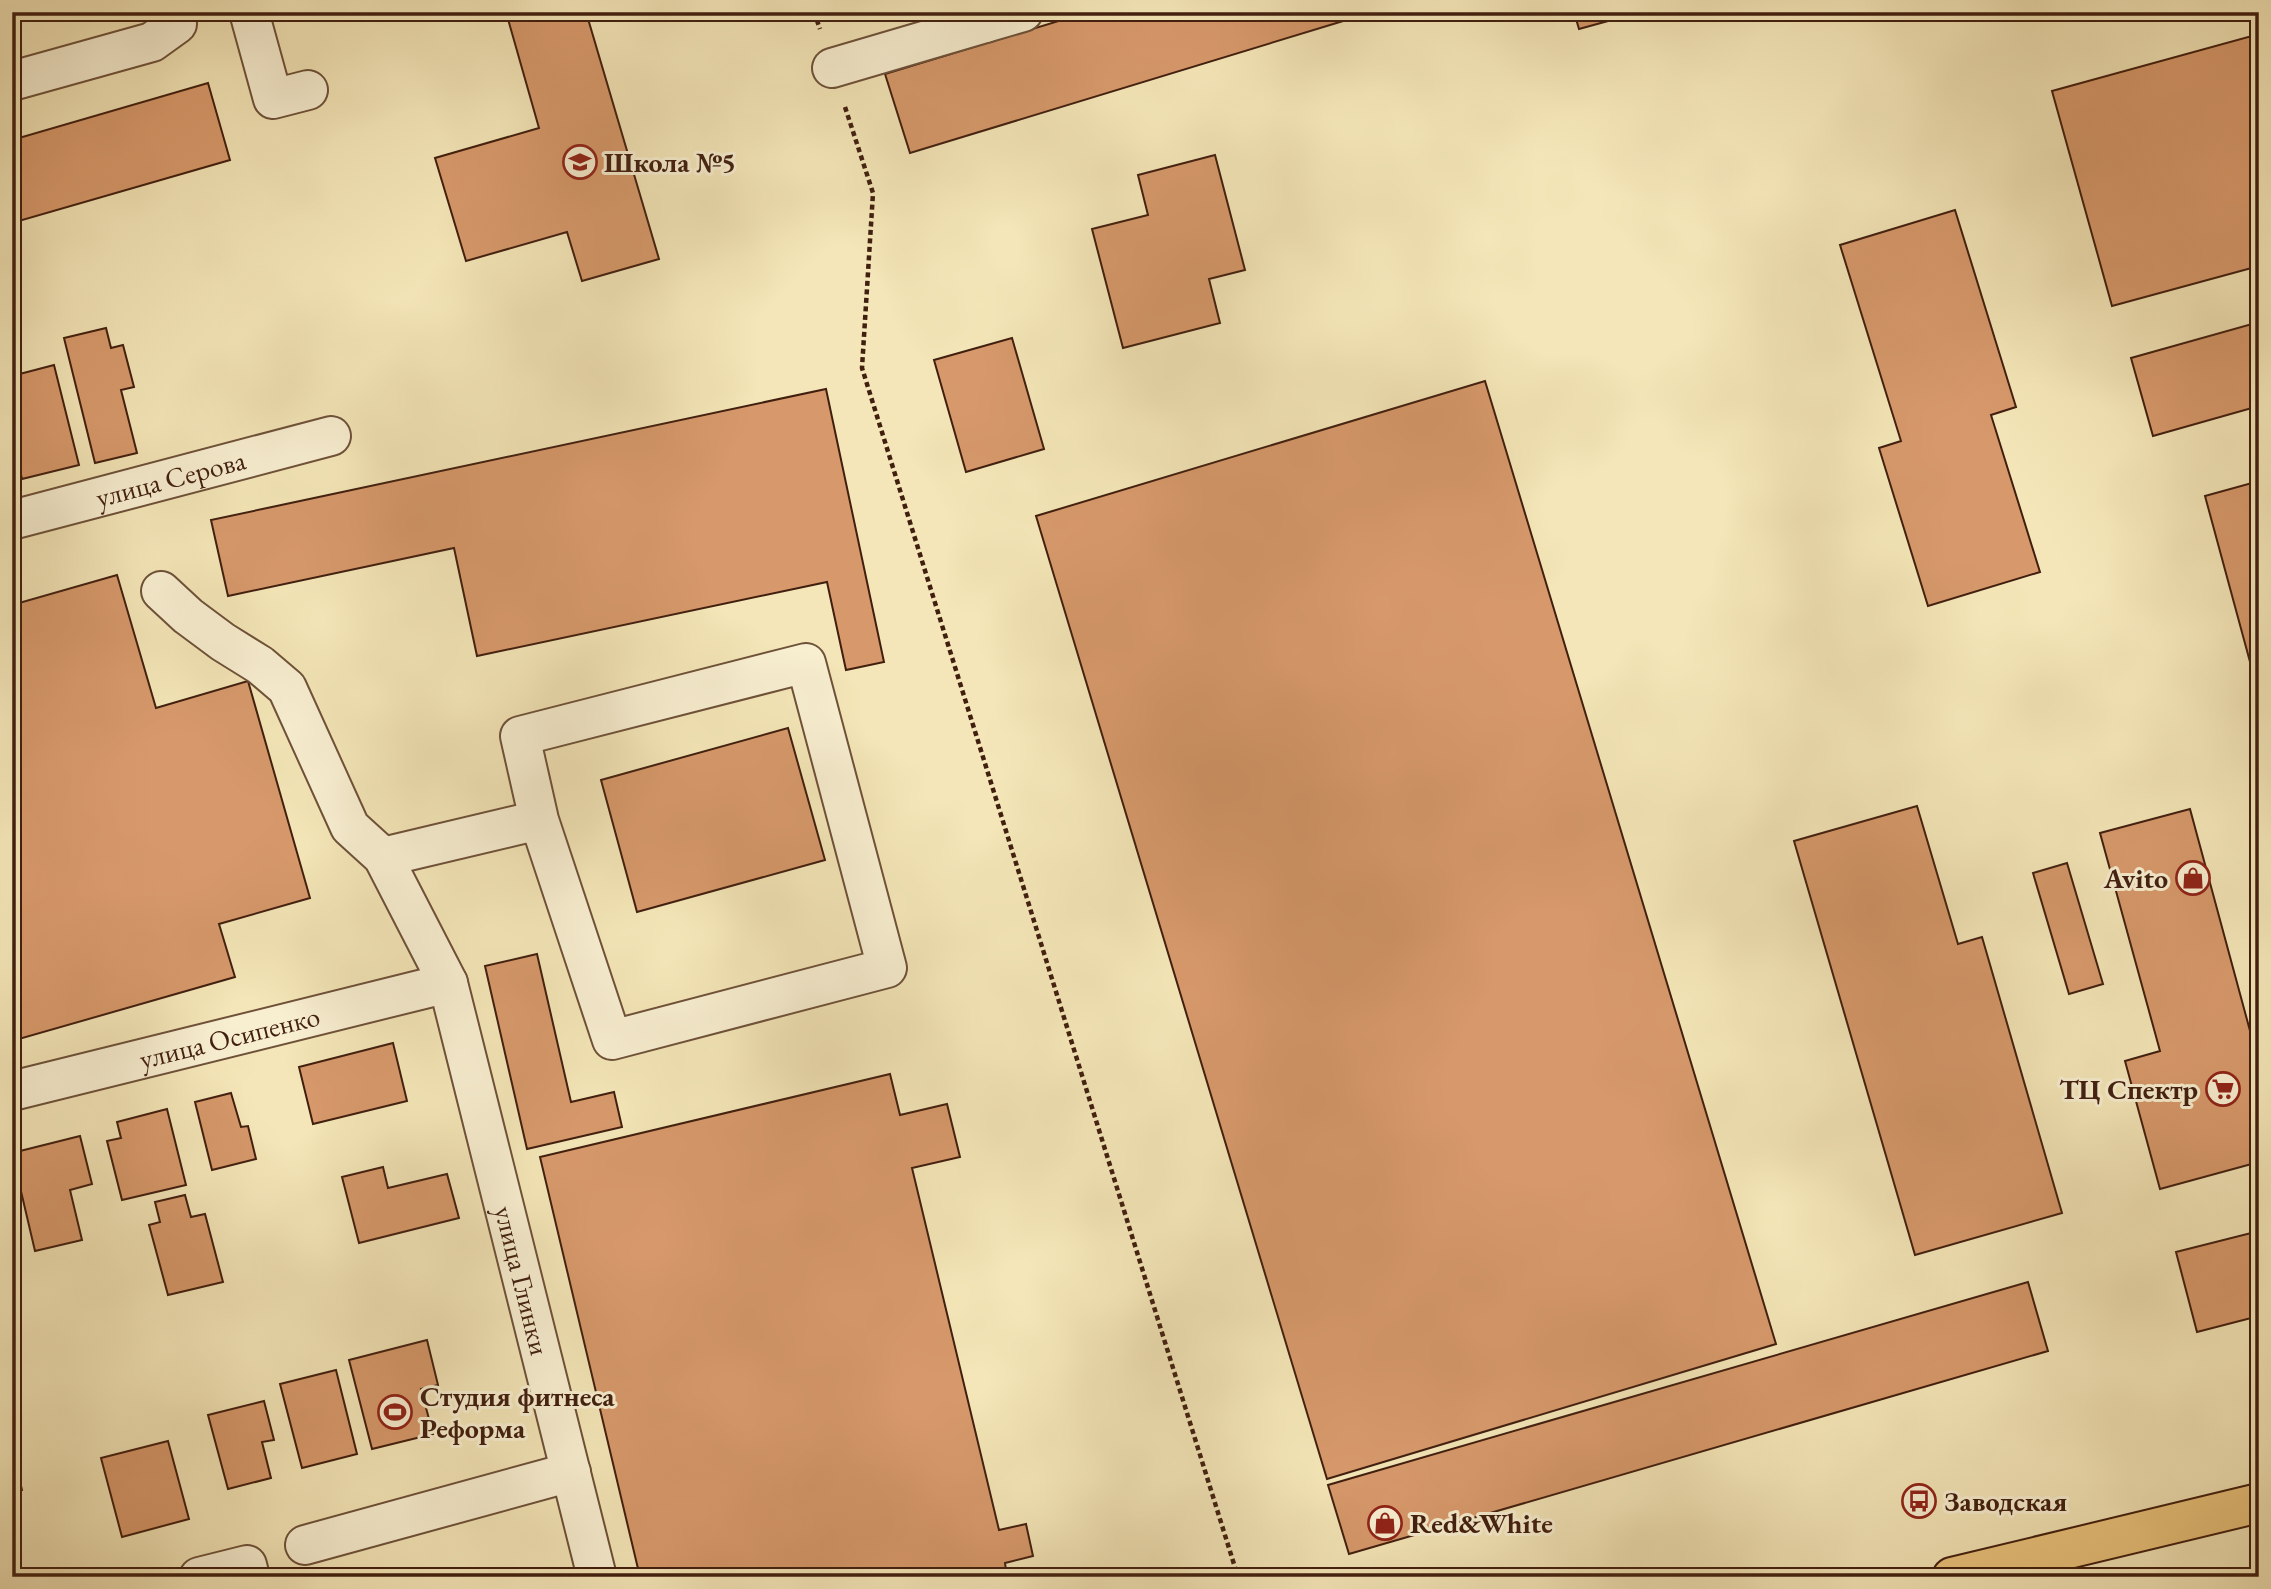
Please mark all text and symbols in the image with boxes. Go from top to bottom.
school or university icon: Школа №5 [561,143,599,181]
place label: Школа №5 [604,144,736,180]
street label: улица Серова [92,441,250,515]
shop icon: Avito [2174,859,2212,897]
place label: Avito [2103,860,2168,896]
street label: улица Осипенко [136,997,323,1077]
supermarket icon: ТЦ Спектр [2204,1070,2242,1108]
place label: ТЦ Спектр [2059,1071,2198,1107]
street label: улица Глинки [487,1202,559,1359]
place label: Студия фитнеса Реформа [420,1378,615,1446]
sports icon: Студия фитнеса Реформа [376,1393,414,1431]
bus stop icon: Заводская [1900,1482,1938,1520]
place label: Заводская [1944,1483,2067,1519]
shop icon: Red&White [1366,1504,1404,1542]
place label: Red&White [1410,1505,1553,1541]

